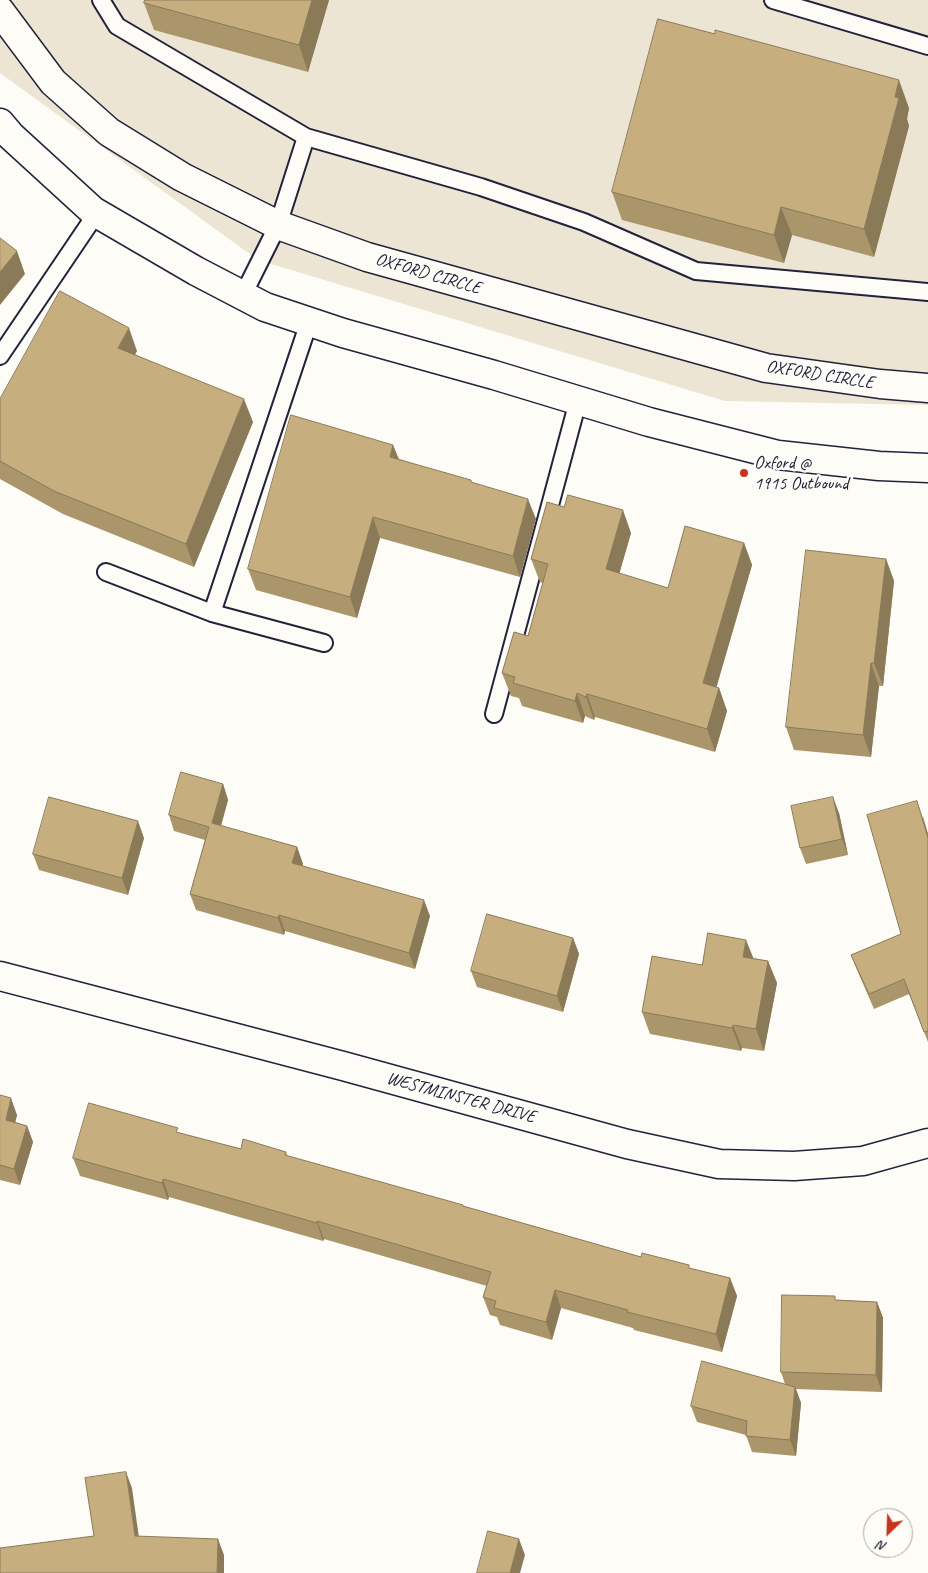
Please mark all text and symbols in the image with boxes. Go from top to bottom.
street label: OXFORD CIRCLE [373,249,483,299]
street label: OXFORD CIRCLE [765,356,875,394]
place label: Oxford @ 1915 Outbound [754,452,848,494]
marker: Oxford @ 1915 Outbound [738,467,750,479]
street label: WESTMINSTER DRIVE [384,1068,538,1128]
north arrow [863,1508,913,1558]
text: N [875,1537,890,1556]

